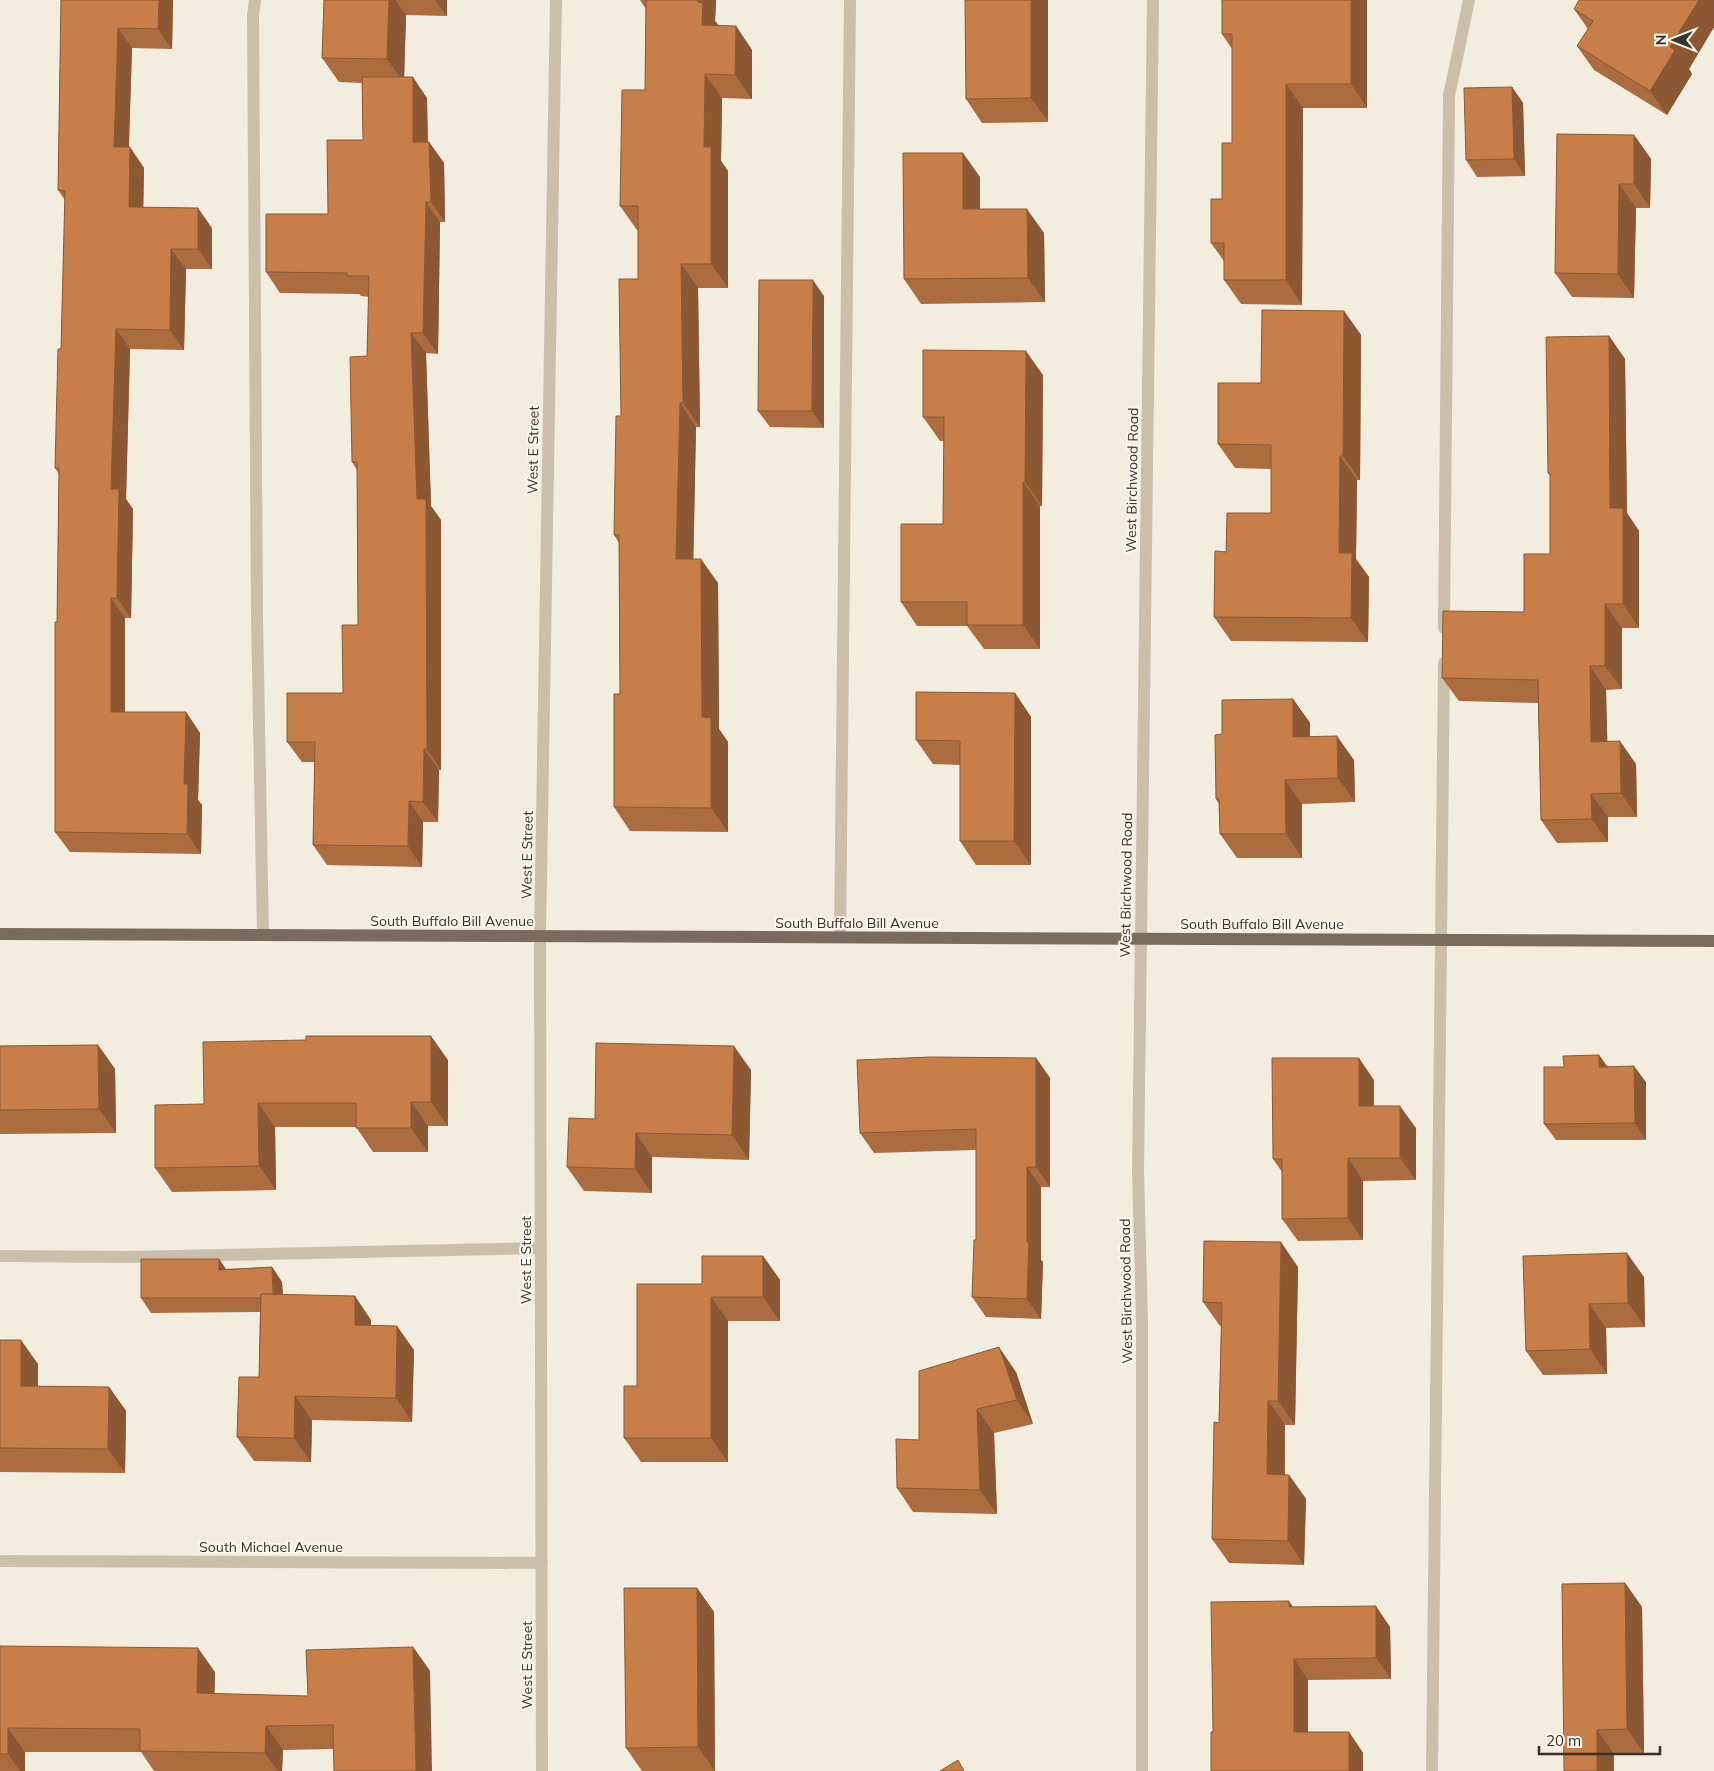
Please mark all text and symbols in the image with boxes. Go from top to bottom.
north arrow [1649,15,1699,65]
text: N [1652,35,1670,45]
street label: West E Street [523,406,543,494]
street label: West Birchwood Road [1122,407,1142,553]
street label: West E Street [517,811,537,899]
street label: West Birchwood Road [1116,812,1136,958]
street label: South Buffalo Bill Avenue [370,912,534,930]
street label: South Buffalo Bill Avenue [775,914,939,932]
street label: South Buffalo Bill Avenue [1180,915,1344,933]
street label: West E Street [517,1216,535,1304]
street label: West Birchwood Road [1116,1218,1136,1364]
street label: South Michael Avenue [199,1538,343,1556]
street label: West E Street [518,1621,536,1709]
scale bar [1539,1724,1660,1756]
text: 20 m [1546,1731,1581,1750]

